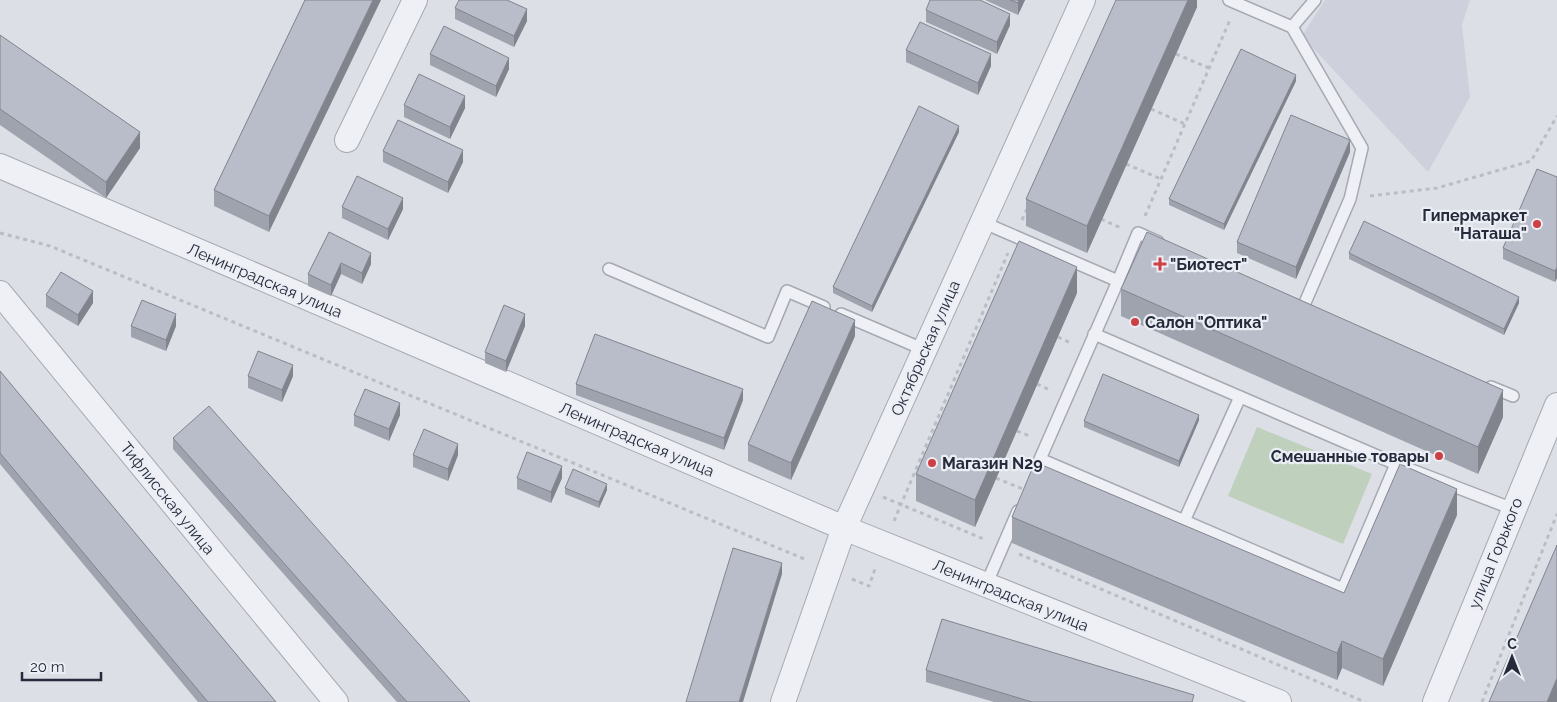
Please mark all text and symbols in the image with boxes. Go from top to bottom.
place label: Гипермаркет "Наташа" [1422,206,1527,243]
marker: Гипермаркет "Наташа" [1531,218,1543,230]
street label: Ленинградская улица [184,239,345,322]
place label: "Биотест" [1170,255,1247,274]
marker: "Биотест" [1154,258,1166,270]
street label: Октябрьская улица [887,277,964,419]
place label: Салон "Оптика" [1145,313,1267,332]
marker: Салон "Оптика" [1129,316,1141,328]
street label: Ленинградская улица [556,398,717,481]
street label: Тифлисская улица [116,438,219,558]
place label: Смешанные товары [1271,447,1429,466]
marker: Смешанные товары [1433,450,1445,462]
place label: Магазин N29 [942,454,1043,473]
marker: Магазин N29 [926,457,938,469]
street label: улица Горького [1465,495,1526,612]
street label: Ленинградская улица [930,555,1092,635]
north arrow [1487,632,1537,682]
text: С [1507,636,1517,652]
scale bar [22,650,101,682]
text: 20 m [30,658,65,676]

